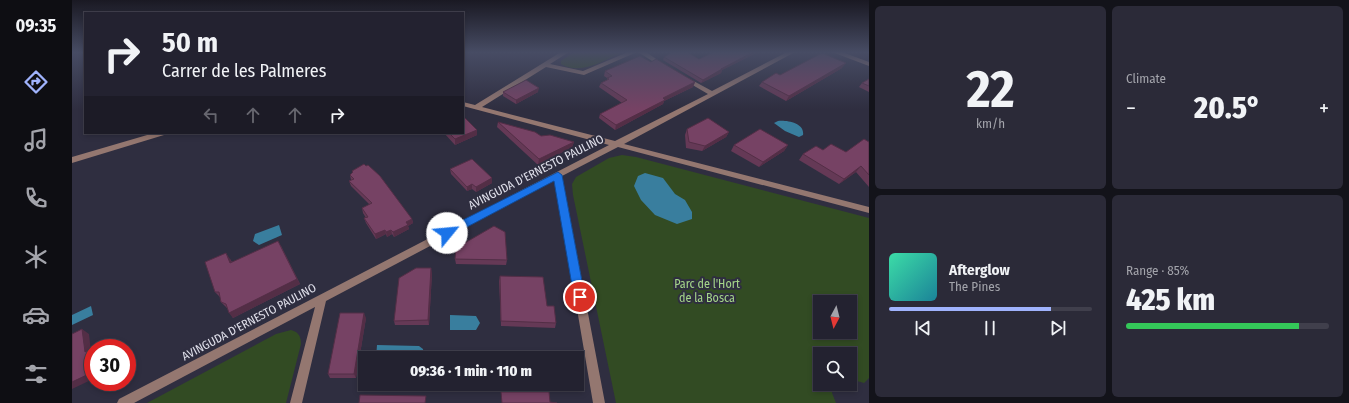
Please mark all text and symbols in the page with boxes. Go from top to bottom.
text: 09:35 [16,15,56,37]
text: 50 m [162,26,218,59]
icon: right [96,28,148,80]
text: 22 [966,58,1015,121]
text: Carrer de les Palmeres [162,60,326,82]
icon: directions [22,68,50,96]
text: Climate [1126,71,1166,86]
text: 20.5° [1194,90,1261,126]
text: − [1126,95,1136,122]
text: + [1319,95,1329,122]
icon: left [200,104,222,126]
icon: ahead [242,104,264,126]
icon: ahead [284,104,306,126]
icon: right [326,104,348,126]
text: km/h [976,116,1005,131]
icon: music [22,126,50,154]
street label: AVINGUDA D'ERNESTO PAULINO [466,132,606,212]
icon: phone [22,184,50,212]
position arrow [426,212,468,254]
icon: climate [22,243,50,271]
text: Afterglow [949,261,1010,279]
text: Range · 85% [1126,263,1189,278]
park label: Parc de l'Hort de la Bosca [674,277,740,305]
text: The Pines [949,279,1000,294]
pin [563,280,597,314]
street label: AVINGUDA D'ERNESTO PAULINO [179,281,319,363]
text: 425 km [1126,282,1215,318]
icon: arrive [569,286,591,308]
north arrow [813,295,857,339]
map controls [813,295,857,391]
icon: car [22,301,50,329]
icon: previous [912,317,934,339]
icon: pause [979,317,1001,339]
icon: next [1047,317,1069,339]
speed limit sign: 30 [84,339,136,391]
button: search [813,347,857,391]
icon: filters [22,360,50,388]
text: 09:36 · 1 min · 110 m [410,362,532,380]

